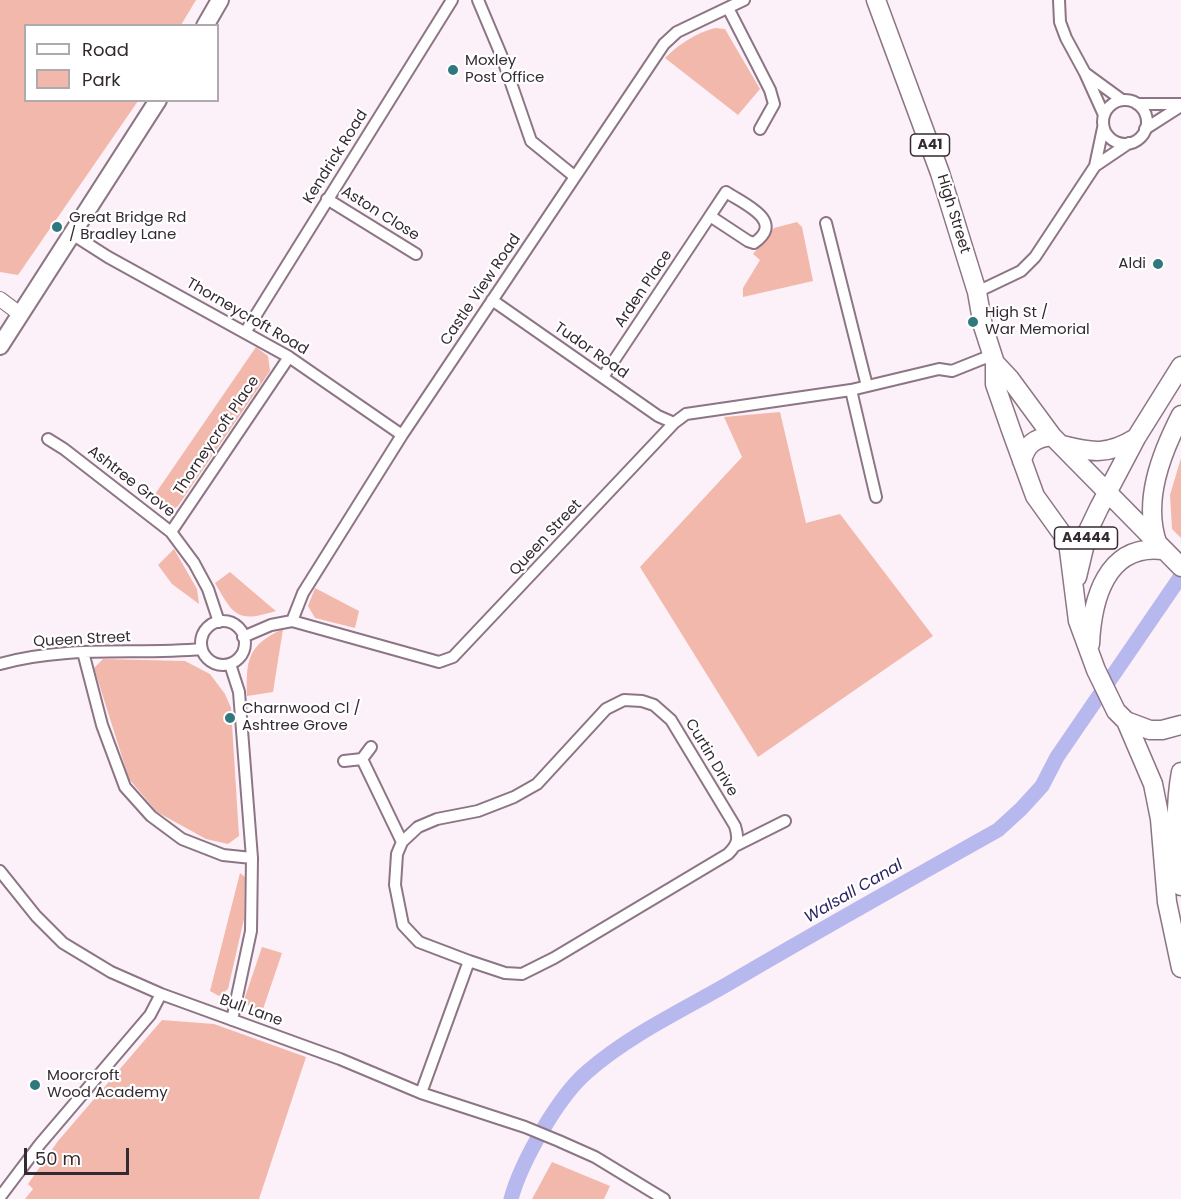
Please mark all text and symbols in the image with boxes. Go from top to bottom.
legend [24,24,219,102]
text: Road [82,37,129,62]
place label: Moxley Post Office [465,52,544,87]
marker: Moxley Post Office [446,63,460,77]
text: Park [82,67,121,92]
street label: Kendrick Road [300,107,372,207]
road number: A41 [910,134,950,156]
street label: High Street [932,172,974,256]
street label: Aston Close [338,183,422,245]
place label: Great Bridge Rd / Bradley Lane [69,209,186,244]
marker: Great Bridge Rd / Bradley Lane [50,220,64,234]
street label: Castle View Road [437,231,525,349]
street label: Arden Place [611,247,677,331]
place label: Aldi [1118,255,1146,273]
marker: Aldi [1151,257,1165,271]
street label: Thorneycroft Road [183,275,311,359]
place label: High St / War Memorial [985,304,1090,339]
marker: High St / War Memorial [966,315,980,329]
street label: Tudor Road [551,319,631,383]
street label: Thorneycroft Place [170,373,264,499]
street label: Ashtree Grove [84,442,178,522]
street label: Queen Street [506,496,586,580]
road number: A4444 [1054,527,1118,549]
street label: Queen Street [33,628,131,652]
place label: Charnwood Cl / Ashtree Grove [242,700,361,735]
marker: Charnwood Cl / Ashtree Grove [223,711,237,725]
street label: Curtin Drive [681,716,741,800]
water label: Walsall Canal [801,856,907,928]
street label: Bull Lane [217,991,285,1031]
place label: Moorcroft Wood Academy [47,1067,168,1102]
marker: Moorcroft Wood Academy [28,1078,42,1092]
scale bar [27,1136,132,1174]
text: 50 m [35,1146,81,1171]

